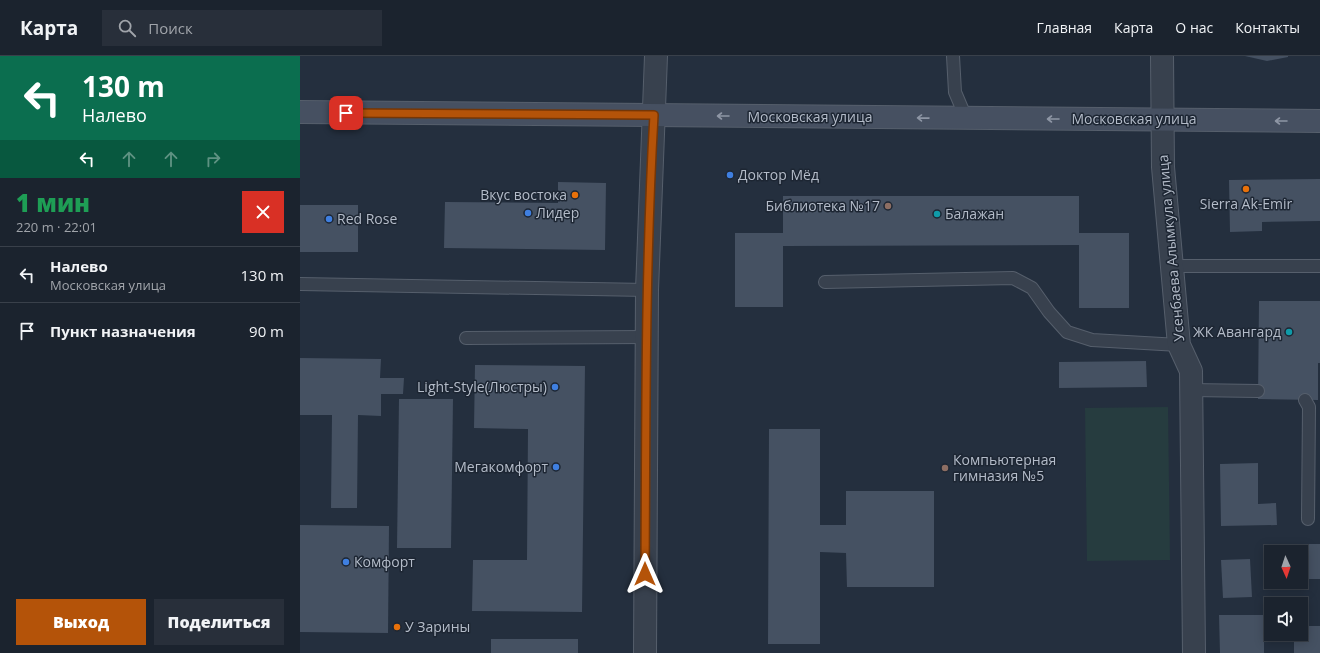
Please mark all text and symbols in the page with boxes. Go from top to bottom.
search box [102,10,382,46]
text: Карта [20,15,78,41]
icon: search [116,17,138,39]
text: Поиск [148,18,193,38]
text: Главная [1037,18,1092,37]
text: Карта [1114,18,1153,37]
text: О нас [1175,18,1213,37]
text: Контакты [1235,18,1300,37]
text: 130 m [82,67,165,105]
icon: left [16,72,68,124]
pin [329,96,363,130]
icon: arrive [335,102,357,124]
text: Налево [82,103,147,127]
street label: Московская улица [748,107,873,126]
street label: Московская улица [1072,109,1197,128]
one-way arrow [717,112,730,120]
one-way arrow [917,114,930,122]
one-way arrow [1047,115,1060,123]
one-way arrow [1275,117,1288,124]
icon: left [76,148,98,170]
icon: ahead [118,148,140,170]
icon: ahead [160,148,182,170]
icon: right [202,148,224,170]
street label: Усенбаева Алымкула улица [1153,154,1188,342]
place label: Доктор Мёд [738,165,819,184]
marker: Доктор Мёд [725,170,735,180]
marker: Sierra Ak-Emir [1241,184,1251,194]
place label: Вкус востока [480,185,567,204]
text: 1 мин [16,186,90,219]
marker: Вкус востока [570,190,580,200]
button: close [242,191,284,233]
place label: Sierra Ak-Emir [1200,194,1293,213]
place label: Библиотека №17 [766,196,880,215]
marker: Библиотека №17 [883,201,893,211]
place label: Лидер [536,203,579,222]
place label: Балажан [945,204,1004,223]
marker: Лидер [523,208,533,218]
place label: Red Rose [337,209,397,228]
marker: Балажан [932,209,942,219]
marker: Red Rose [324,214,334,224]
text: 220 m · 22:01 [16,218,97,236]
text: Налево [50,256,108,276]
icon: left [16,264,38,286]
text: 130 m [240,265,284,285]
text: Московская улица [50,276,166,294]
icon: arrive [16,320,38,342]
text: Пункт назначения [50,321,196,341]
text: 90 m [249,321,284,341]
place label: ЖК Авангард [1193,322,1281,341]
marker: ЖК Авангард [1284,327,1294,337]
place label: Light-Style(Люстры) [417,377,547,396]
marker: Light-Style(Люстры) [550,382,560,392]
place label: Компьютерная гимназия №5 [953,450,1056,485]
place label: Мегакомфорт [454,457,548,476]
marker: Мегакомфорт [551,462,561,472]
marker: Компьютерная гимназия №5 [940,463,950,473]
north arrow [1264,545,1308,589]
map controls [1264,545,1308,641]
place label: Комфорт [354,552,415,571]
position arrow [624,553,666,595]
marker: Комфорт [341,557,351,567]
button: sound [1264,597,1308,641]
button: Выход [16,599,146,645]
button: Поделиться [154,599,284,645]
place label: У Зарины [405,617,470,636]
marker: У Зарины [392,622,402,632]

